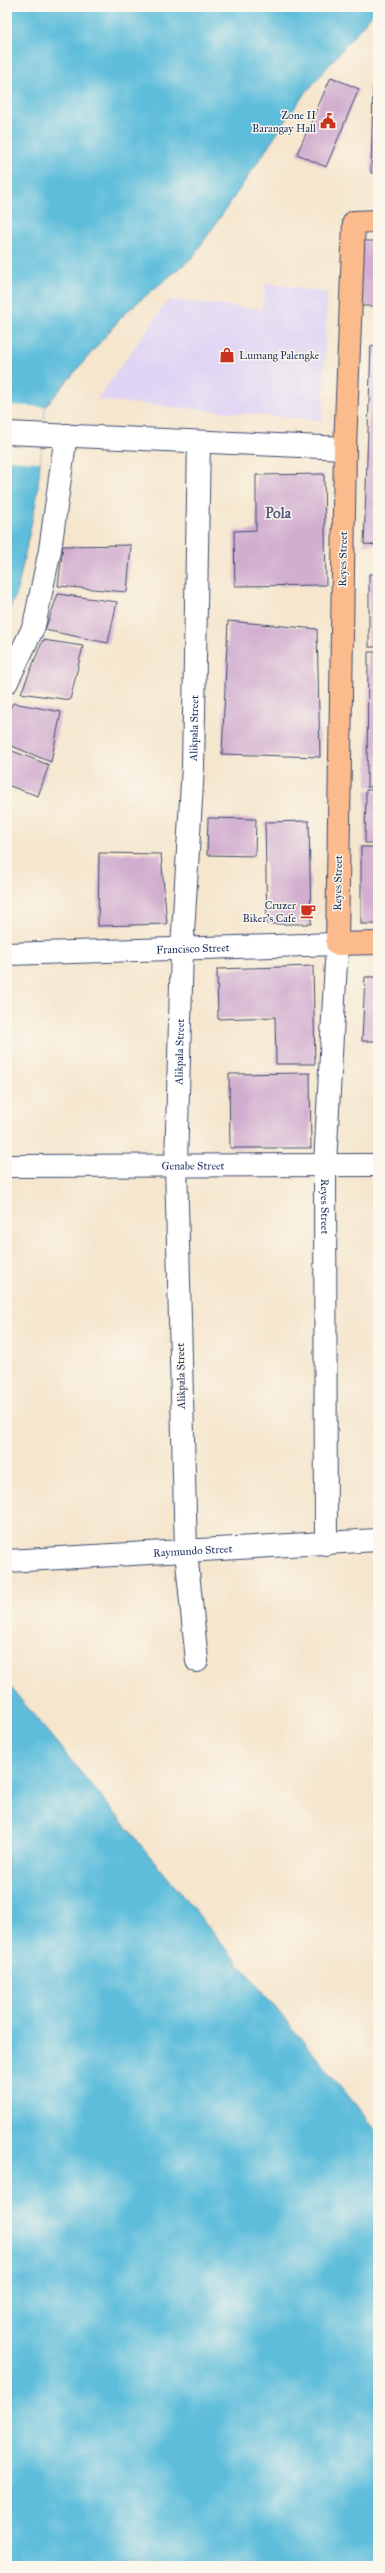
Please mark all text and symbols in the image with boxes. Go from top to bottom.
place label: Zone II Barangay Hall [252,109,316,135]
public building icon: Zone II Barangay Hall [319,112,337,130]
shop icon: Lumang Palengke [218,346,236,364]
place label: Lumang Palengke [239,349,320,362]
district label: Pola [265,504,292,522]
street label: Reyes Street [336,531,350,587]
street label: Alikpala Street [187,695,201,762]
street label: Reyes Street [331,855,345,911]
place label: Cruzer Biker’s Cafe [243,899,297,925]
cafe icon: Cruzer Biker’s Cafe [299,902,317,920]
street label: Francisco Street [156,941,230,956]
street label: Alikpala Street [172,1018,187,1086]
street label: Genabe Street [162,1159,225,1172]
street label: Reyes Street [319,1179,332,1234]
street label: Alikpala Street [174,1343,188,1410]
street label: Raymundo Street [153,1542,233,1559]

